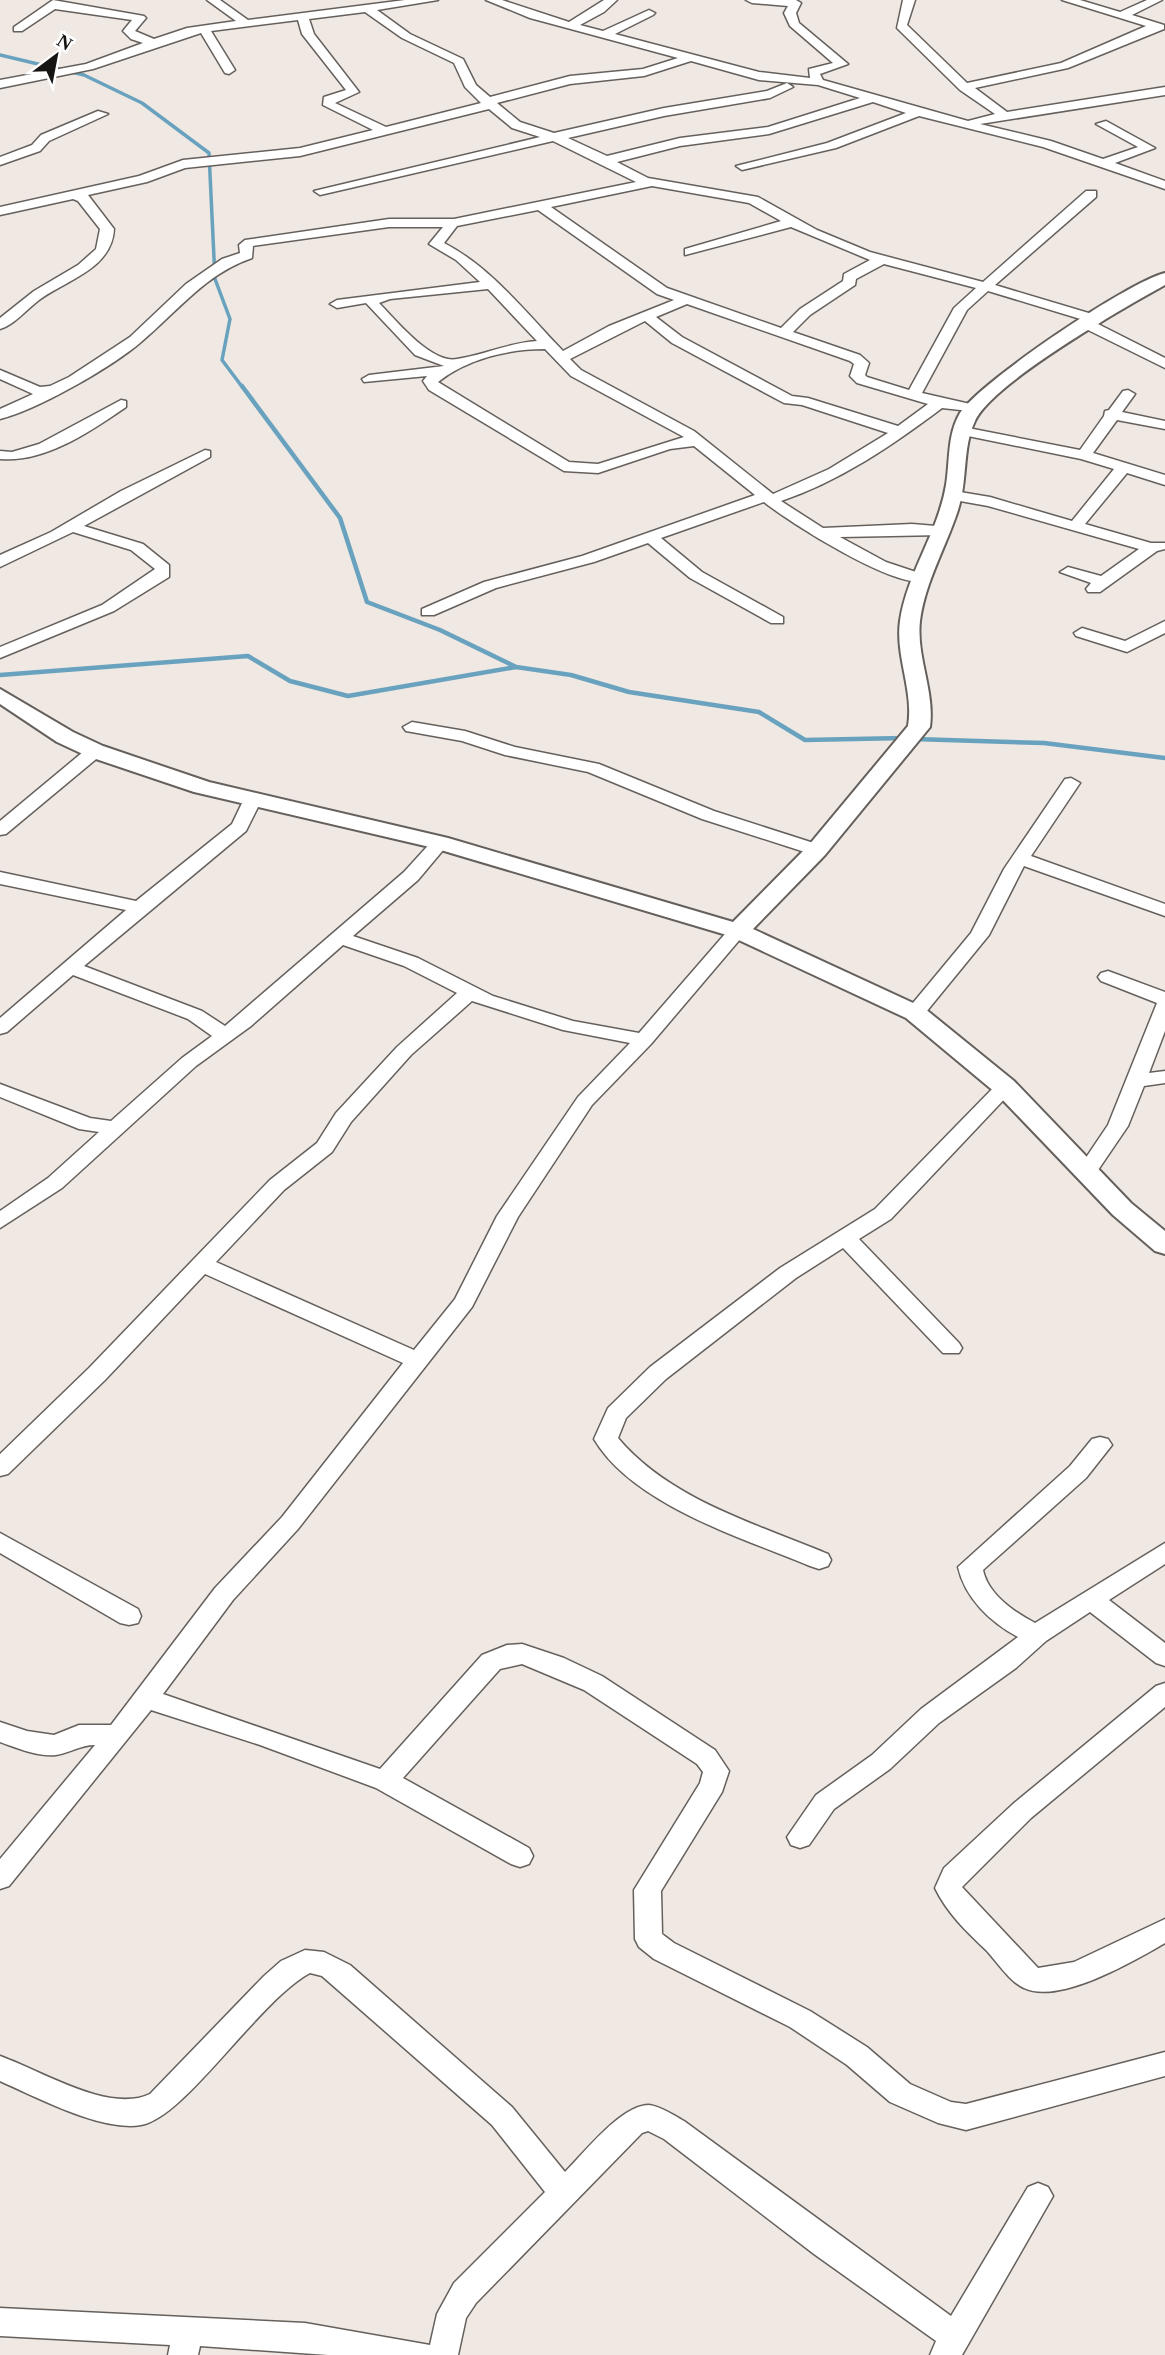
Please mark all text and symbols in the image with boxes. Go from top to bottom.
north arrow [21,21,91,91]
text: N [53,29,76,55]

